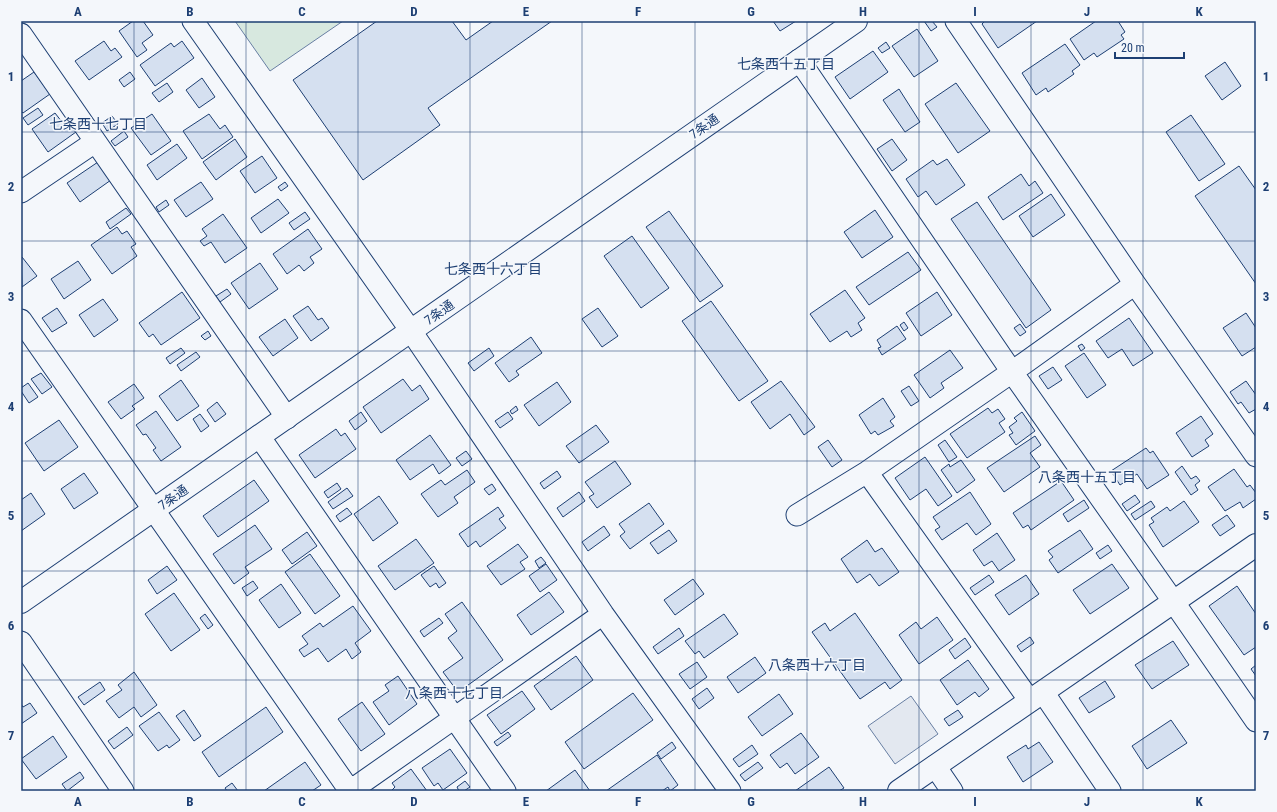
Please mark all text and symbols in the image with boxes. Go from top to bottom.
text: A [74,4,82,19]
text: B [186,4,194,19]
text: C [298,4,306,19]
text: D [410,4,418,19]
text: E [523,4,530,19]
text: F [635,4,641,19]
text: G [747,4,755,19]
text: H [859,4,867,19]
text: I [973,4,977,19]
text: J [1084,4,1090,19]
text: K [1195,4,1203,19]
scale bar [1115,34,1184,60]
text: 20 m [1121,41,1145,55]
district label: 七条西十五丁目 [737,56,835,72]
text: 1 [8,69,14,84]
text: 1 [1263,69,1269,84]
street label: 7条通 [687,111,722,142]
district label: 七条西十七丁目 [49,116,147,132]
text: 2 [8,179,15,194]
text: 2 [1263,179,1270,194]
district label: 七条西十六丁目 [444,261,542,277]
text: 3 [8,289,14,304]
text: 3 [1263,289,1269,304]
street label: 7条通 [422,297,457,328]
text: 4 [8,399,15,414]
text: 4 [1263,399,1270,414]
district label: 八条西十五丁目 [1038,469,1136,485]
street label: 7条通 [156,482,191,513]
text: 5 [8,508,15,523]
text: 5 [1263,508,1270,523]
text: 6 [8,618,15,633]
text: 6 [1263,618,1270,633]
district label: 八条西十六丁目 [768,657,866,673]
district label: 八条西十七丁目 [405,685,503,701]
text: 7 [8,728,15,743]
text: 7 [1263,728,1270,743]
text: A [74,794,82,809]
text: B [186,794,194,809]
text: C [298,794,306,809]
text: D [410,794,418,809]
text: E [523,794,530,809]
text: F [635,794,641,809]
text: G [747,794,755,809]
text: H [859,794,867,809]
text: I [973,794,977,809]
text: J [1084,794,1090,809]
text: K [1195,794,1203,809]

